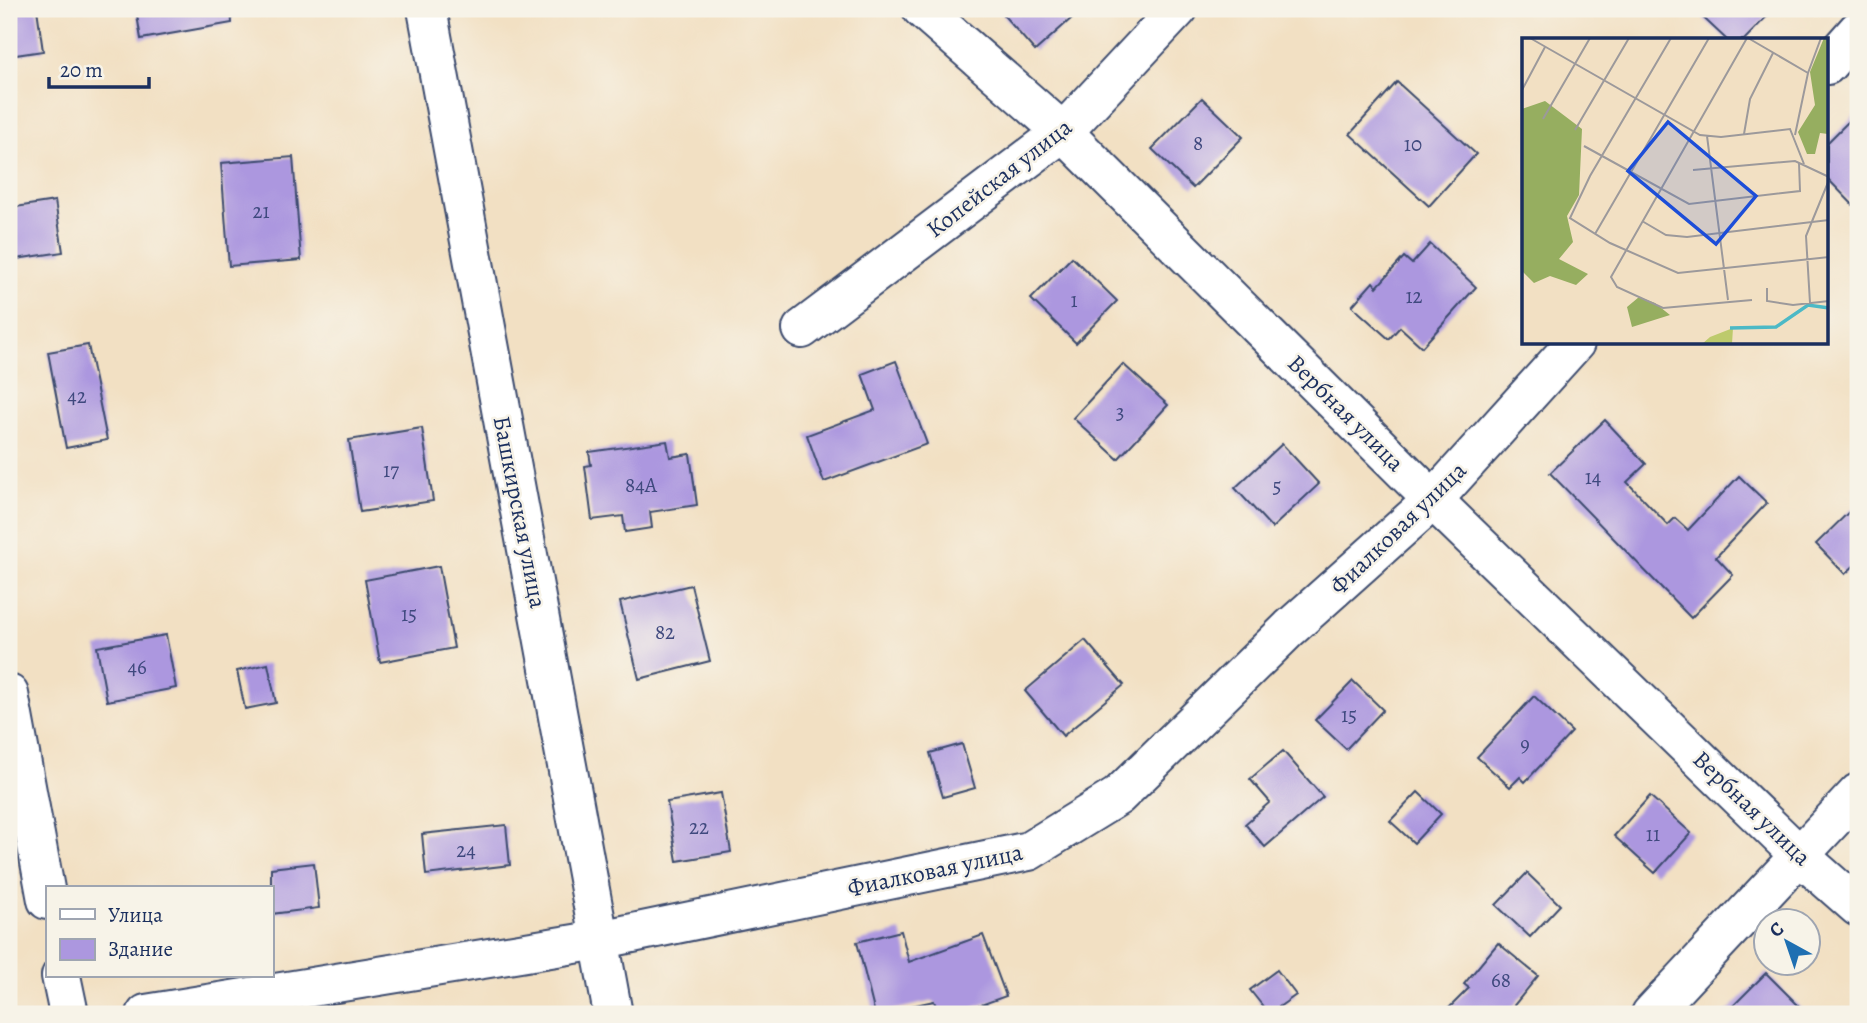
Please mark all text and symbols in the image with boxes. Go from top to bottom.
inset map [1522,38,1828,345]
scale bar [49,46,149,90]
text: 20 m [60,56,103,84]
street label: Копейская улица [920,111,1078,245]
house number: 8 [1193,129,1203,157]
house number: 10 [1404,130,1422,158]
house number: 21 [252,197,270,225]
house number: 12 [1405,282,1423,310]
house number: 1 [1070,286,1078,314]
street label: Вербная улица [1281,348,1411,478]
house number: 42 [67,382,87,410]
house number: 3 [1116,398,1124,426]
street label: Башкирская улица [486,413,554,611]
street label: Фиалковая улица [1323,455,1473,601]
house number: 17 [383,456,399,484]
house number: 14 [1585,463,1601,491]
house number: 84А [625,471,658,499]
house number: 5 [1272,472,1282,500]
house number: 15 [401,600,417,628]
house number: 82 [655,618,675,646]
house number: 46 [127,653,147,681]
house number: 15 [1341,701,1357,729]
house number: 9 [1520,730,1530,758]
street label: Вербная улица [1686,743,1818,873]
house number: 22 [689,813,709,841]
house number: 11 [1646,820,1660,848]
house number: 24 [456,836,476,864]
street label: Фиалковая улица [845,836,1025,904]
legend [46,886,273,978]
text: Улица [108,901,163,929]
north arrow [1752,908,1822,978]
text: С [1764,916,1790,943]
text: Здание [108,935,173,963]
house number: 68 [1491,966,1511,994]

